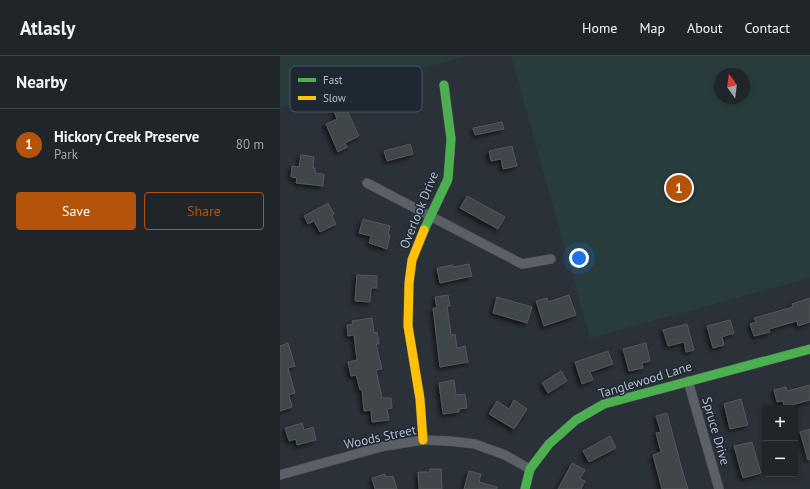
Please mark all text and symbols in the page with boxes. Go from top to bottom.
text: Atlasly [20,16,75,40]
text: Home [582,19,617,37]
text: Map [639,19,665,37]
text: About [687,19,723,37]
text: Contact [745,19,790,37]
legend [290,66,422,112]
north arrow [714,68,750,104]
text: Nearby [16,71,67,93]
text: Fast [323,73,343,87]
text: Slow [323,91,346,105]
text: Hickory Creek Preserve [54,127,199,146]
text: 1 [25,136,33,153]
text: 80 m [236,136,264,153]
text: Park [54,146,78,163]
street label: Overlook Drive [396,169,442,251]
pin: 1 [666,173,692,203]
button: Save [16,192,136,230]
button: Share [144,192,264,230]
your location [569,248,589,268]
street label: Tanglewood Lane [596,358,694,402]
street label: Spruce Drive [698,395,734,467]
map controls [762,405,798,477]
button: + [762,405,798,441]
street label: Woods Street [342,421,418,453]
button: − [762,441,798,477]

